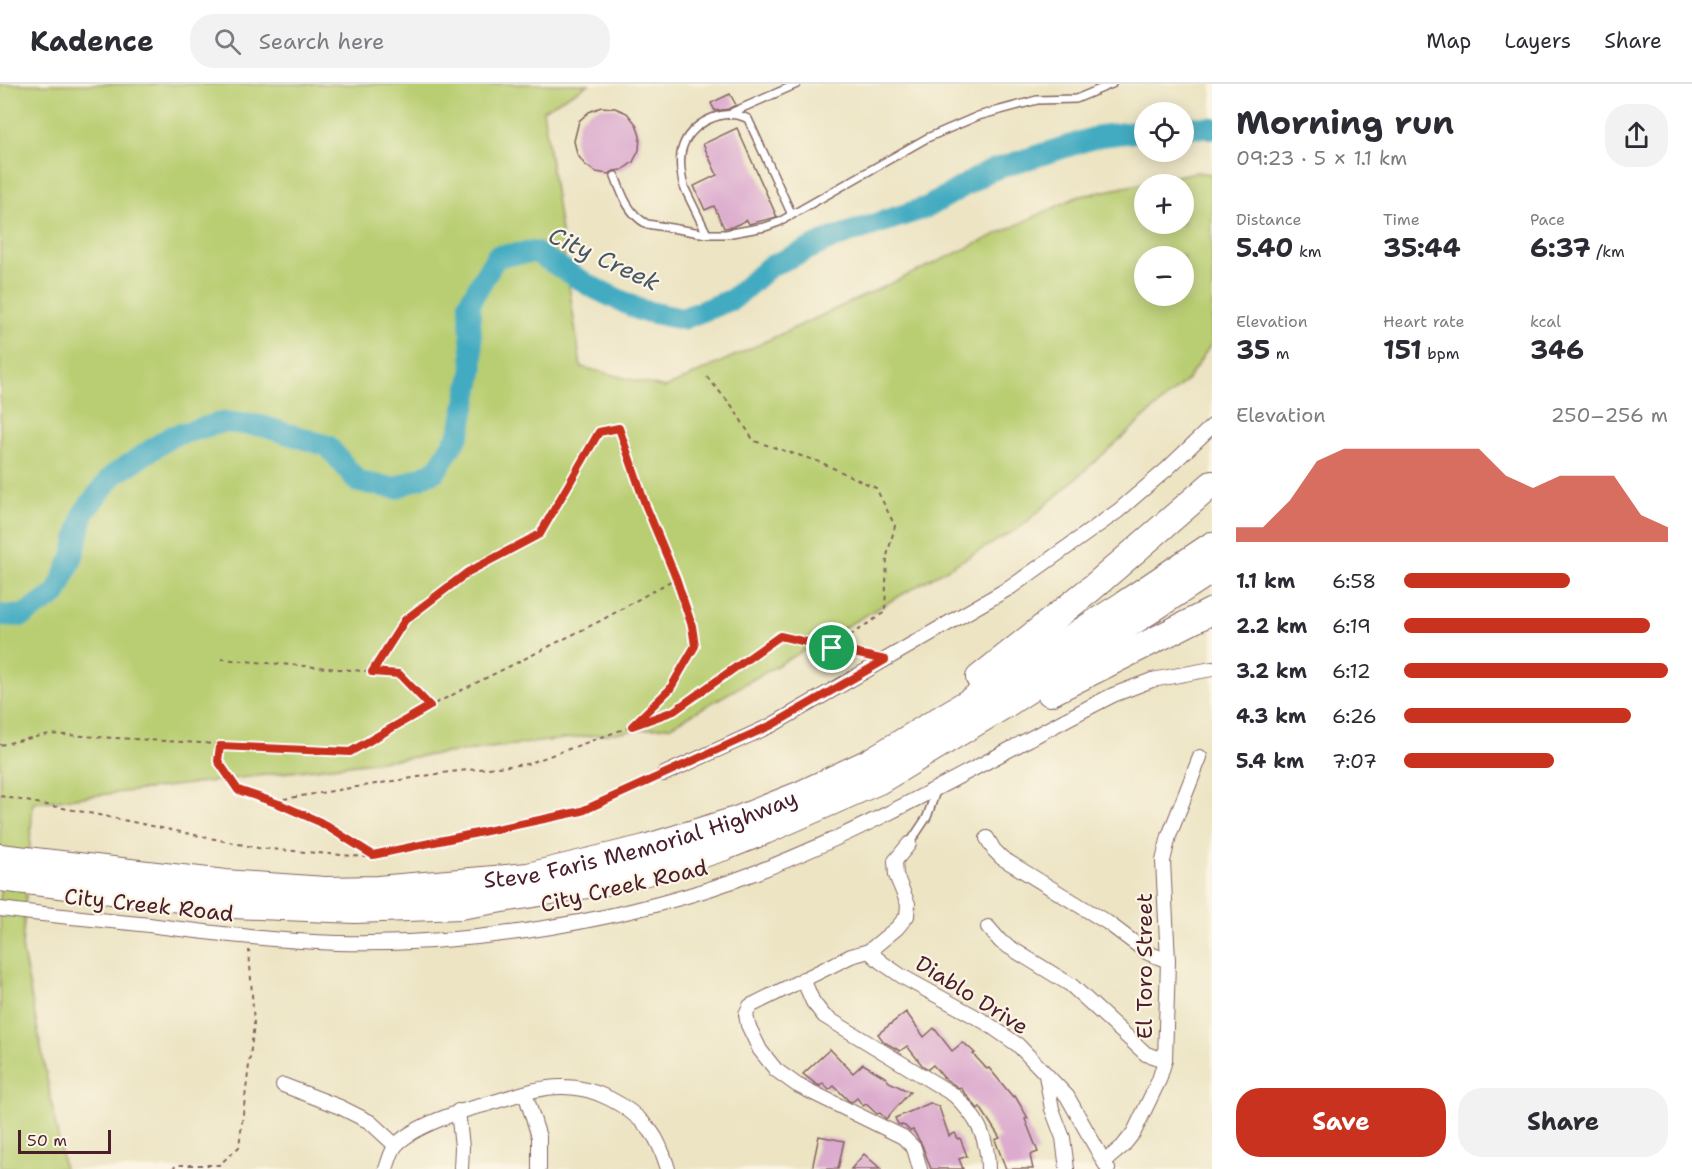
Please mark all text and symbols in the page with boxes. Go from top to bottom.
search box [190,14,610,68]
text: Kadence [30,22,154,60]
icon: search [211,25,244,58]
text: Search here [259,27,385,56]
text: Map [1426,27,1471,55]
text: Layers [1504,27,1571,55]
text: Share [1604,27,1662,55]
text: Morning run [1236,100,1454,145]
map controls [1134,102,1194,306]
button: locate [1134,102,1194,162]
button: share [1605,104,1668,167]
text: 09:23 · 5 × 1.1 km [1236,145,1407,171]
button: + [1134,174,1194,234]
text: Distance [1236,209,1302,230]
text: Time [1383,209,1420,230]
text: Pace [1530,209,1565,230]
water label: City Creek [543,219,665,299]
text: 5.40 [1236,230,1294,265]
text: 35:44 [1383,230,1461,265]
text: 6:37 [1530,230,1591,265]
text: km [1294,241,1322,262]
text: /km [1591,241,1625,262]
button: − [1134,246,1194,306]
text: Elevation [1236,311,1308,332]
text: Heart rate [1383,311,1465,332]
text: kcal [1530,311,1561,332]
text: 35 [1236,332,1270,367]
text: 151 [1383,332,1422,367]
text: 346 [1530,332,1584,367]
text: m [1270,343,1290,364]
text: bpm [1422,343,1459,364]
text: Elevation [1236,402,1326,428]
text: 250–256 m [1551,402,1668,428]
text: 1.1 km [1236,568,1295,594]
text: 6:58 [1332,568,1376,594]
text: 2.2 km [1236,613,1307,639]
text: 6:19 [1332,613,1371,639]
pin [806,622,857,673]
icon: arrive [815,631,848,664]
text: 3.2 km [1236,658,1307,684]
text: 6:12 [1332,658,1371,684]
text: 4.3 km [1236,703,1306,729]
text: 6:26 [1332,703,1377,729]
text: 5.4 km [1236,748,1304,774]
text: 7:07 [1332,748,1377,774]
street label: Steve Faris Memorial Highway [482,783,801,894]
street label: City Creek Road [538,853,710,919]
street label: City Creek Road [63,882,235,928]
street label: El Toro Street [1130,893,1159,1039]
street label: Diablo Drive [910,949,1034,1041]
button: Save [1236,1088,1446,1157]
button: Share [1458,1088,1668,1157]
scale bar [18,1127,111,1154]
text: 50 m [27,1130,67,1151]

